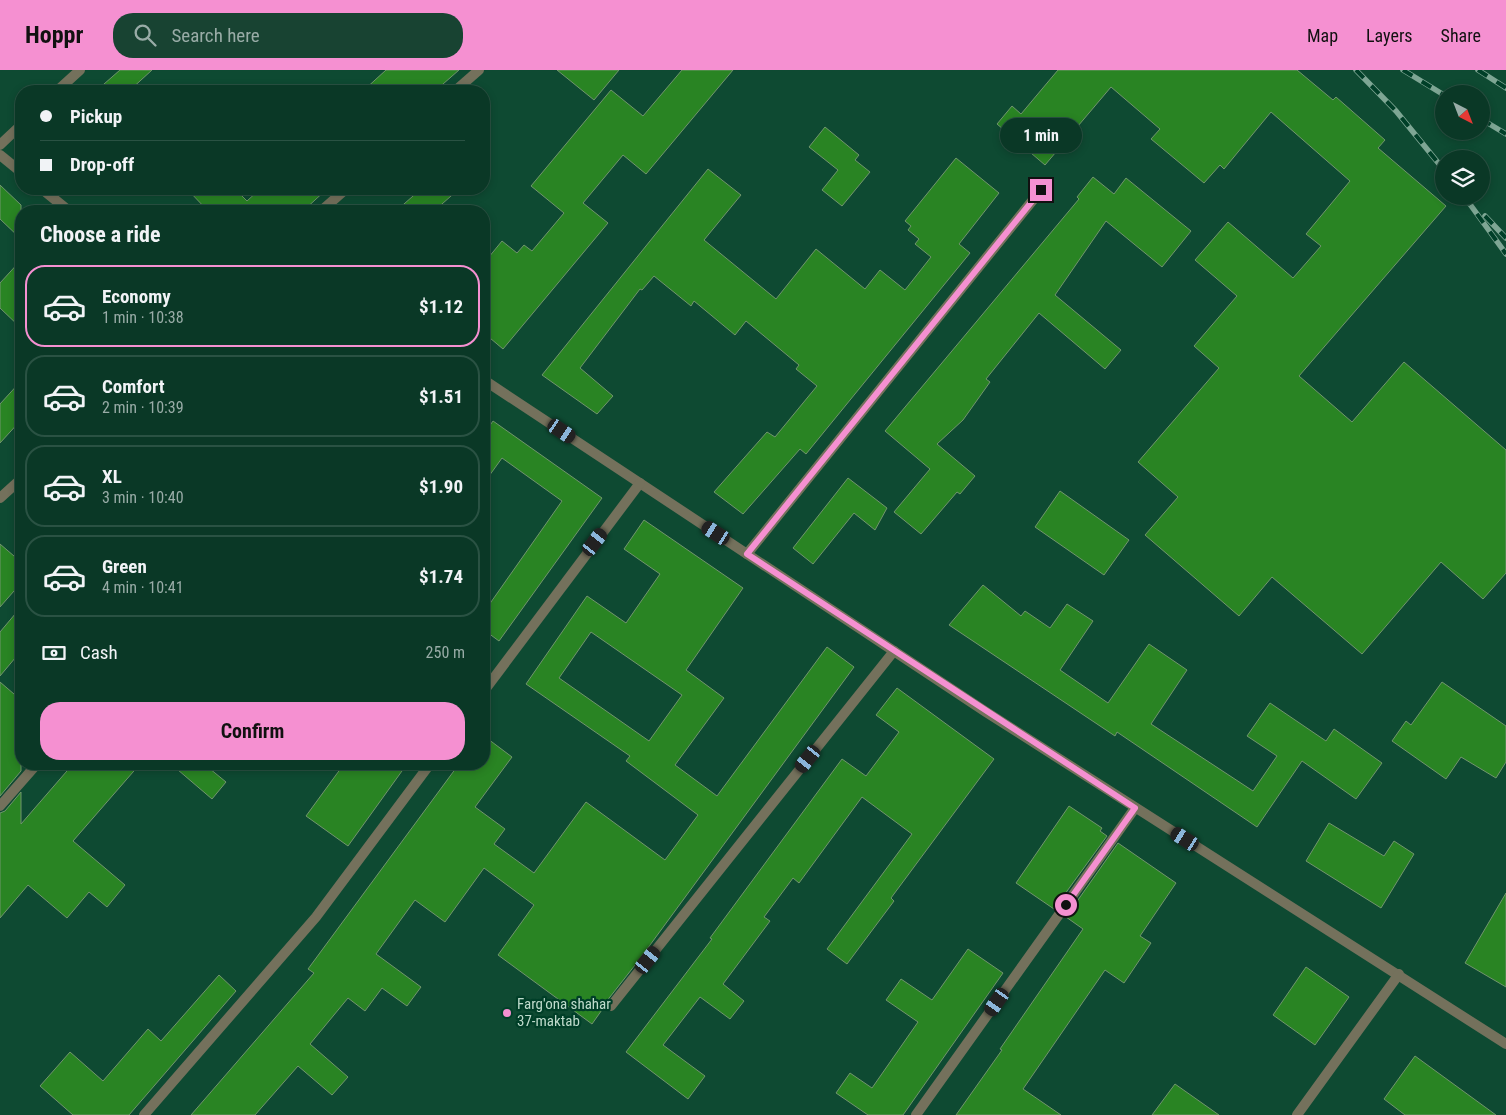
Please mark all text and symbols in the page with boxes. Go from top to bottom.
search box [113,13,463,58]
text: Hoppr [25,21,83,49]
icon: search [131,21,159,49]
text: Search here [171,24,260,47]
text: Map [1307,25,1338,46]
text: Layers [1366,25,1413,46]
text: Share [1441,25,1481,46]
north arrow [1435,85,1490,140]
map controls [1435,85,1490,205]
text: Pickup [70,105,122,128]
callout: 1 min [1000,118,1082,152]
text: 1 min [1023,126,1059,145]
button: layers [1435,150,1490,205]
text: Drop-off [70,153,134,176]
route end [1030,179,1052,201]
text: Choose a ride [40,222,161,247]
icon: car [42,284,87,329]
text: Economy [102,285,171,308]
text: $1.12 [419,295,463,318]
text: 1 min · 10:38 [102,308,184,327]
icon: car [42,374,87,419]
text: Comfort [102,375,165,398]
text: $1.51 [419,385,463,408]
text: 2 min · 10:39 [102,398,184,417]
car [545,416,578,446]
icon: car [42,464,87,509]
text: XL [102,465,122,488]
text: $1.90 [419,475,463,498]
text: 3 min · 10:40 [102,488,184,507]
car [699,519,732,547]
car [579,526,610,558]
icon: car [42,554,87,599]
text: Green [102,555,147,578]
text: $1.74 [419,565,463,588]
text: 4 min · 10:41 [102,578,184,597]
icon: cash [40,639,68,667]
text: Cash [80,641,118,664]
text: 250 m [426,643,465,662]
button: Confirm [40,702,465,760]
car [792,743,823,775]
car [1168,825,1201,853]
route start [1055,894,1077,916]
car [632,944,663,976]
car [982,985,1011,1019]
place label: Farg'ona shahar 37-maktab [517,995,611,1030]
marker: Farg'ona shahar 37-maktab [501,1007,513,1019]

